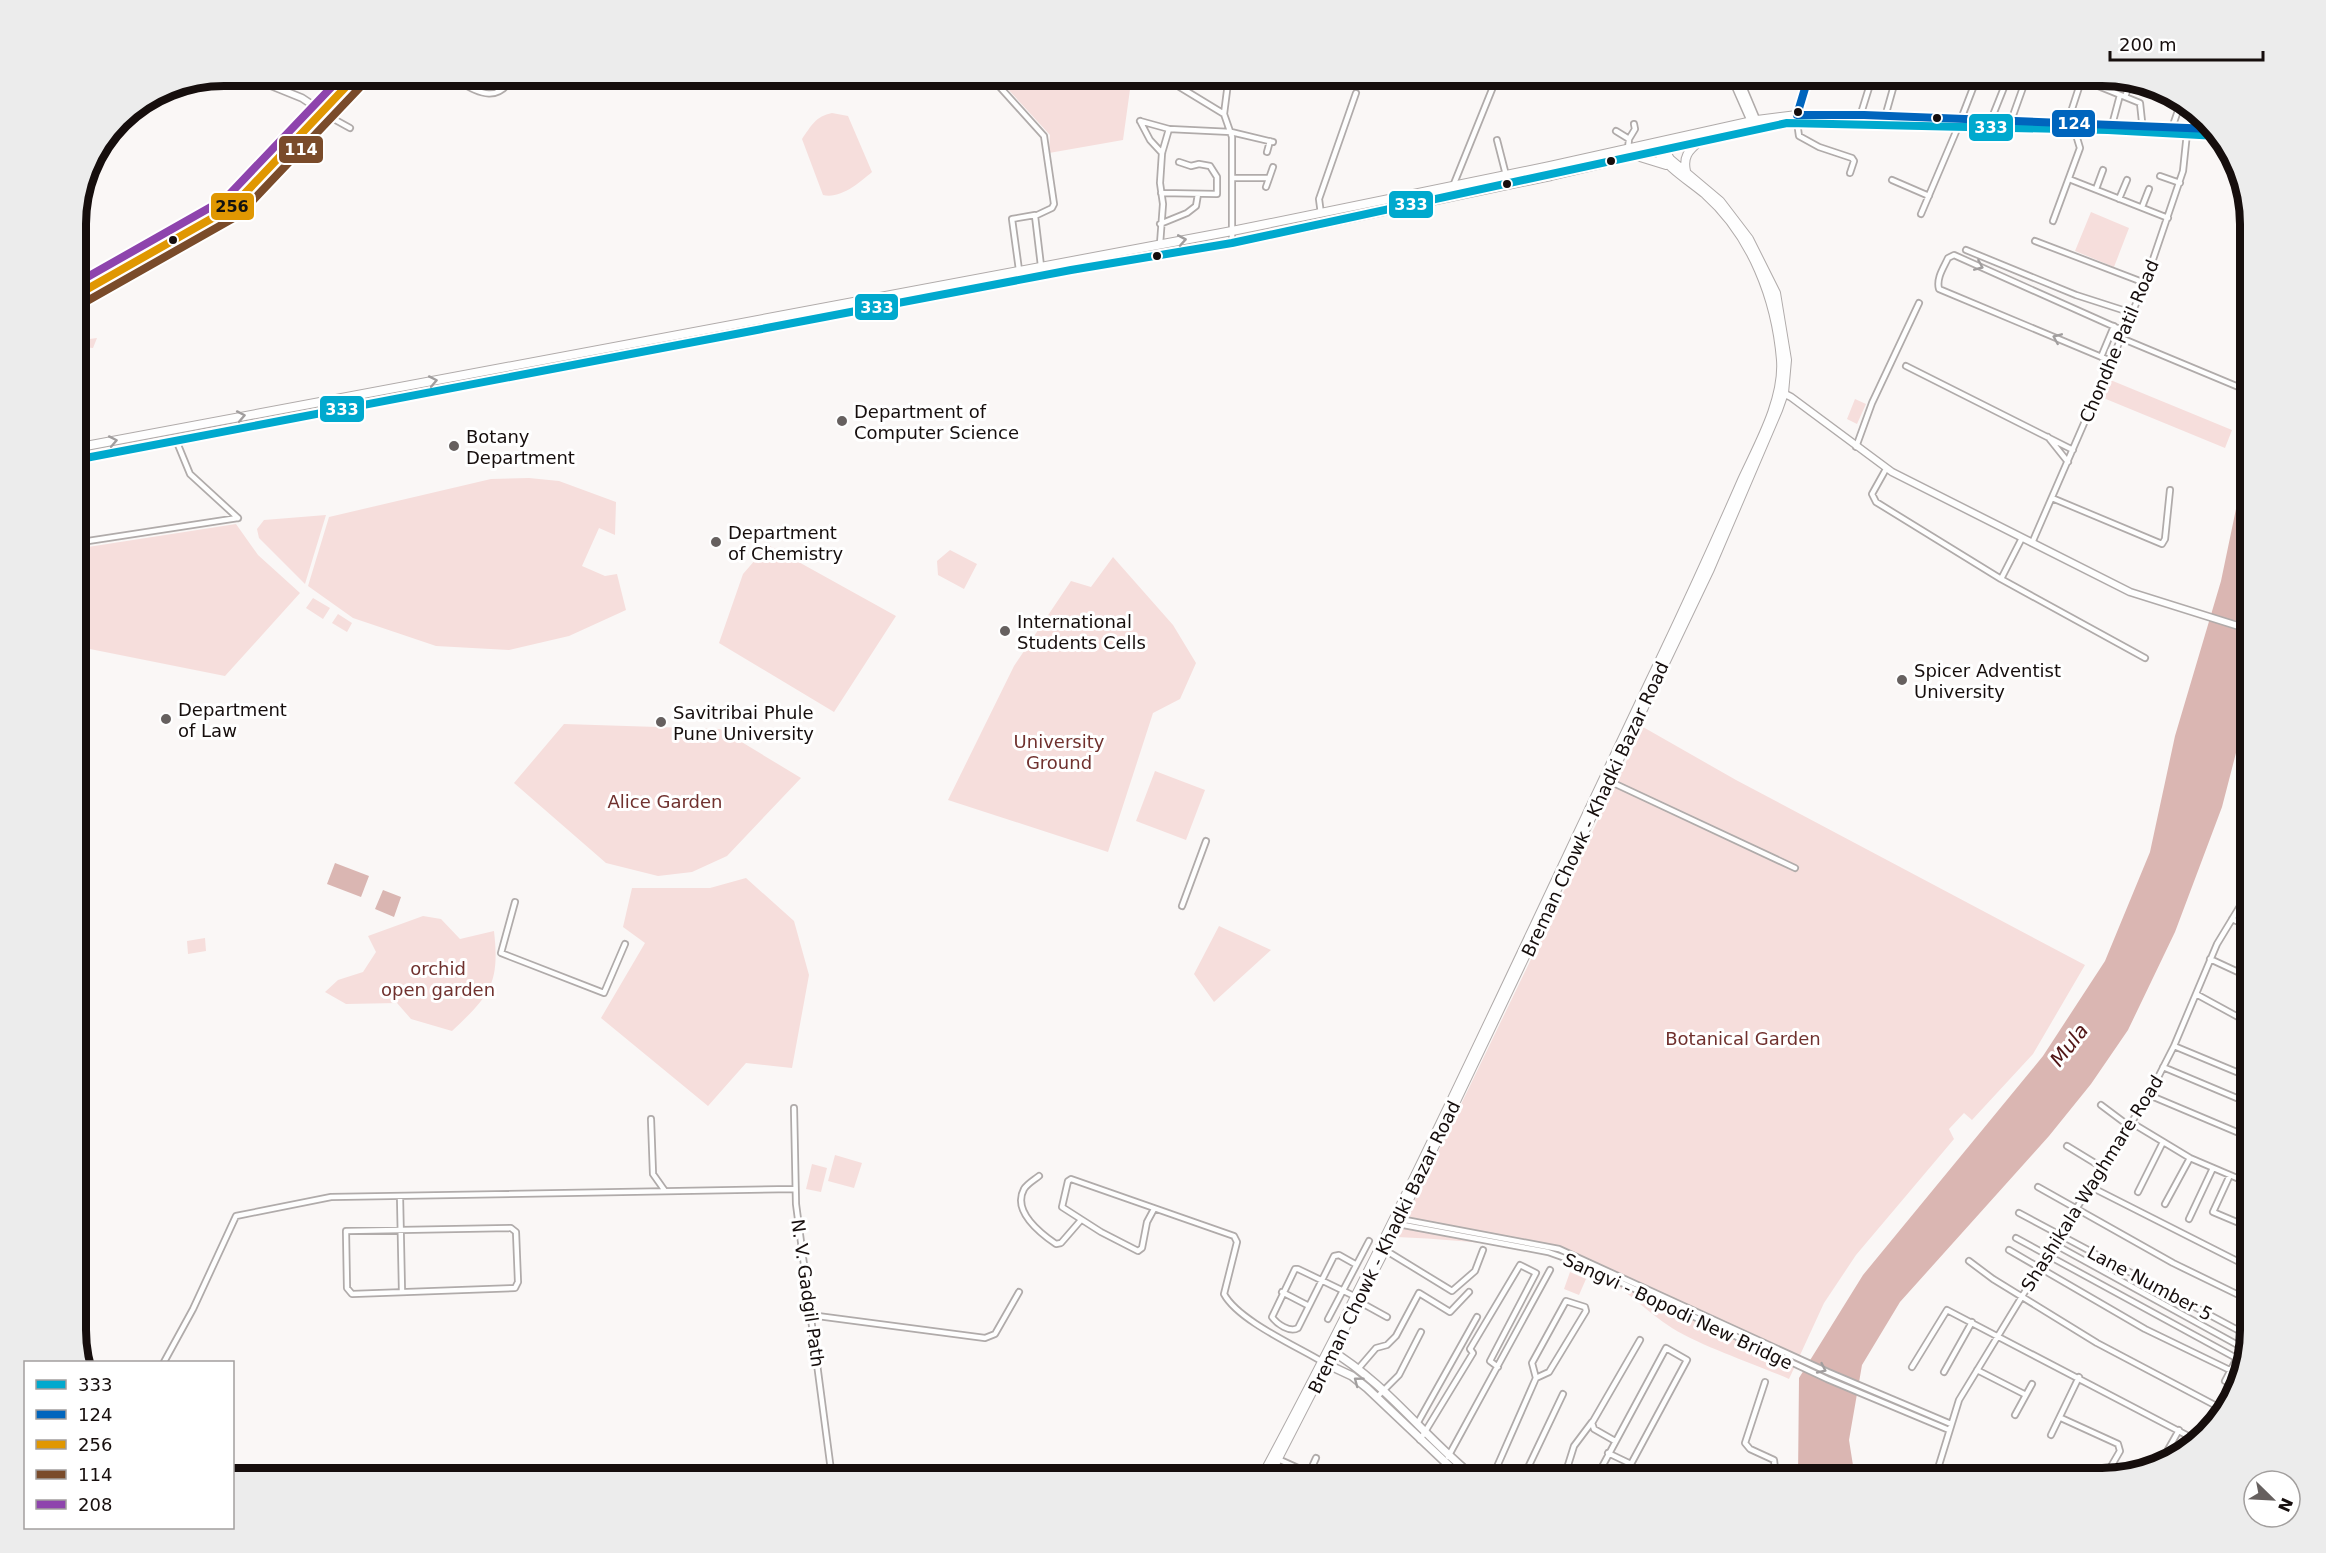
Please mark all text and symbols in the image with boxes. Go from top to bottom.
scale bar [2110,24,2263,62]
text: 200 m [2119,34,2177,55]
unlabelled marker [1792,106,1804,118]
line badge: 124 [2051,109,2096,138]
unlabelled marker [1931,112,1943,124]
line badge: 333 [1968,113,2014,142]
text: 124 [2057,114,2091,133]
text: 333 [1974,118,2008,137]
line badge: 114 [278,135,324,164]
text: 114 [284,140,318,159]
unlabelled marker [1605,155,1617,167]
unlabelled marker [1501,178,1513,190]
line badge: 333 [1388,190,1434,219]
line badge: 256 [210,192,255,221]
text: 333 [1394,195,1428,214]
text: 256 [215,197,249,216]
unlabelled marker [167,234,179,246]
one-way arrow [1177,234,1187,247]
unlabelled marker [1151,250,1163,262]
street label: Chondhe Patil Road [2075,256,2163,426]
one-way arrow [1972,259,1983,271]
line badge: 333 [854,293,899,321]
text: 333 [860,298,894,317]
one-way arrow [2053,333,2064,345]
one-way arrow [428,375,438,388]
line badge: 333 [319,395,365,423]
text: 333 [325,400,359,419]
place label: Department of Computer Science [854,401,1019,443]
one-way arrow [236,410,246,423]
marker: Department of Computer Science [835,414,849,428]
place label: Botany Department [466,426,575,468]
one-way arrow [107,435,117,448]
marker: Botany Department [447,439,461,453]
place label: Department of Chemistry [728,522,843,564]
marker: Department of Chemistry [709,535,723,549]
place label: International Students Cells [1017,611,1146,653]
marker: International Students Cells [998,624,1012,638]
street label: Breman Chowk - Khadki Bazar Road [1517,658,1673,960]
place label: Spicer Adventist University [1914,660,2061,702]
marker: Spicer Adventist University [1895,673,1909,687]
place label: Department of Law [178,699,287,741]
place label: Savitribai Phule Pune University [673,702,814,744]
marker: Department of Law [159,712,173,726]
marker: Savitribai Phule Pune University [654,715,668,729]
park label: University Ground [1014,731,1105,773]
park label: Alice Garden [608,791,722,812]
park label: orchid open garden [381,958,495,1000]
water label: Mula [2045,1019,2093,1071]
park label: Botanical Garden [1665,1028,1821,1049]
street label: Shashikala Waghmare Road [2017,1071,2167,1295]
street label: Breman Chowk - Khadki Bazar Road [1304,1097,1464,1397]
street label: N. V. Gadgil Path [787,1218,829,1368]
street label: Lane Number 5 [2084,1241,2216,1325]
street label: Sangvi - Bopodi New Bridge [1560,1249,1796,1373]
legend [24,1361,234,1529]
one-way arrow [1816,1362,1827,1374]
text: 333 [78,1374,112,1395]
one-way arrow [1353,1377,1364,1388]
text: 124 [78,1404,112,1425]
text: 256 [78,1434,112,1455]
text: 114 [78,1464,112,1485]
north arrow [2242,1469,2302,1529]
text: 208 [78,1494,112,1515]
text: N [2274,1495,2297,1515]

